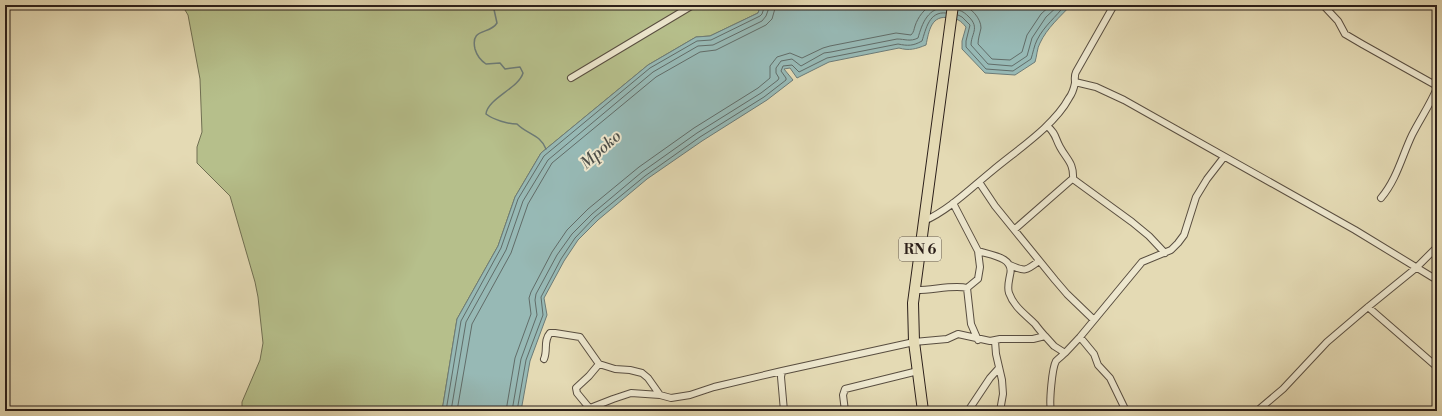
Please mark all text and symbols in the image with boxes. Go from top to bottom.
water label: Mpoko [576,126,625,173]
road number: RN 6 [899,237,941,261]

